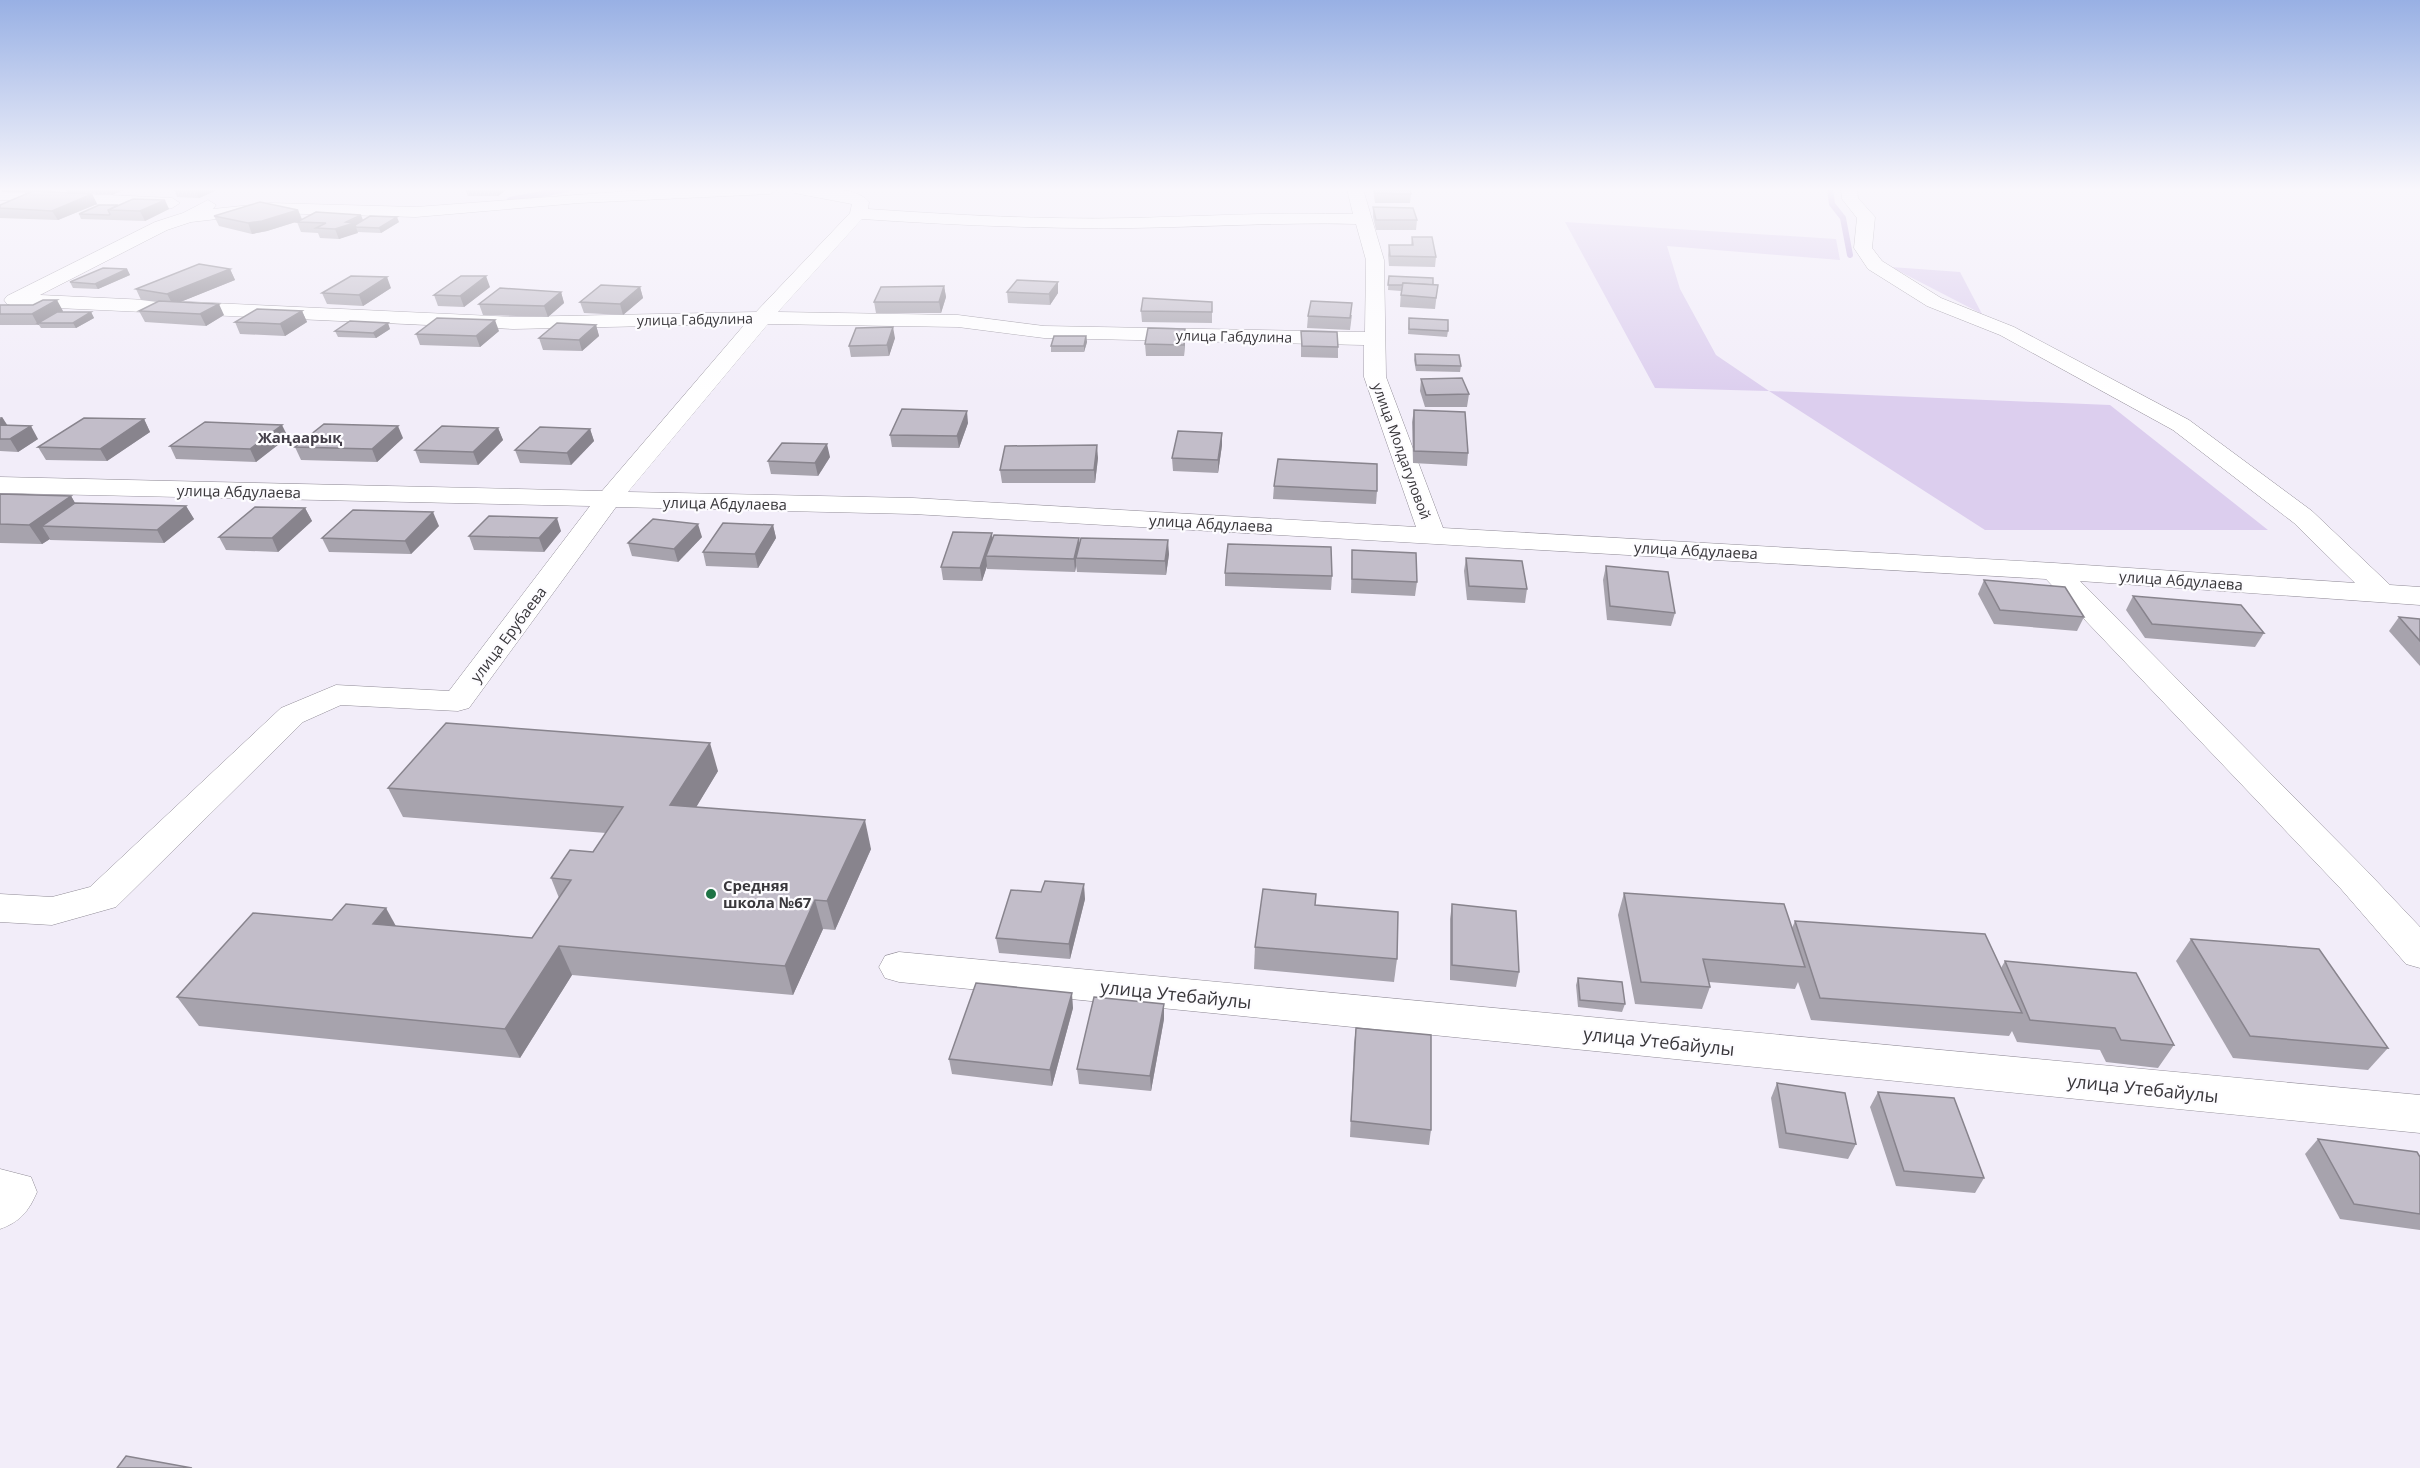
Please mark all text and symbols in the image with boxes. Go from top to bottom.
street label: улица Габдулина [637,308,753,330]
street label: улица Габдулина [1176,325,1292,347]
street label: улица Молдагуловой [1368,380,1436,522]
district label: Жаңаарық [258,427,342,447]
street label: улица Абдулаева [177,480,301,502]
street label: улица Абдулаева [663,492,787,514]
street label: улица Абдулаева [1149,510,1273,536]
street label: улица Абдулаева [1634,537,1758,563]
street label: улица Абдулаева [2118,566,2244,594]
street label: улица Ерубаева [465,582,551,686]
place label: Средняя школа №67 [723,875,812,912]
marker: Средняя школа №67 [704,887,718,901]
street label: улица Утебайулы [1099,974,1253,1014]
street label: улица Утебайулы [1582,1021,1736,1061]
street label: улица Утебайулы [2066,1068,2220,1108]

